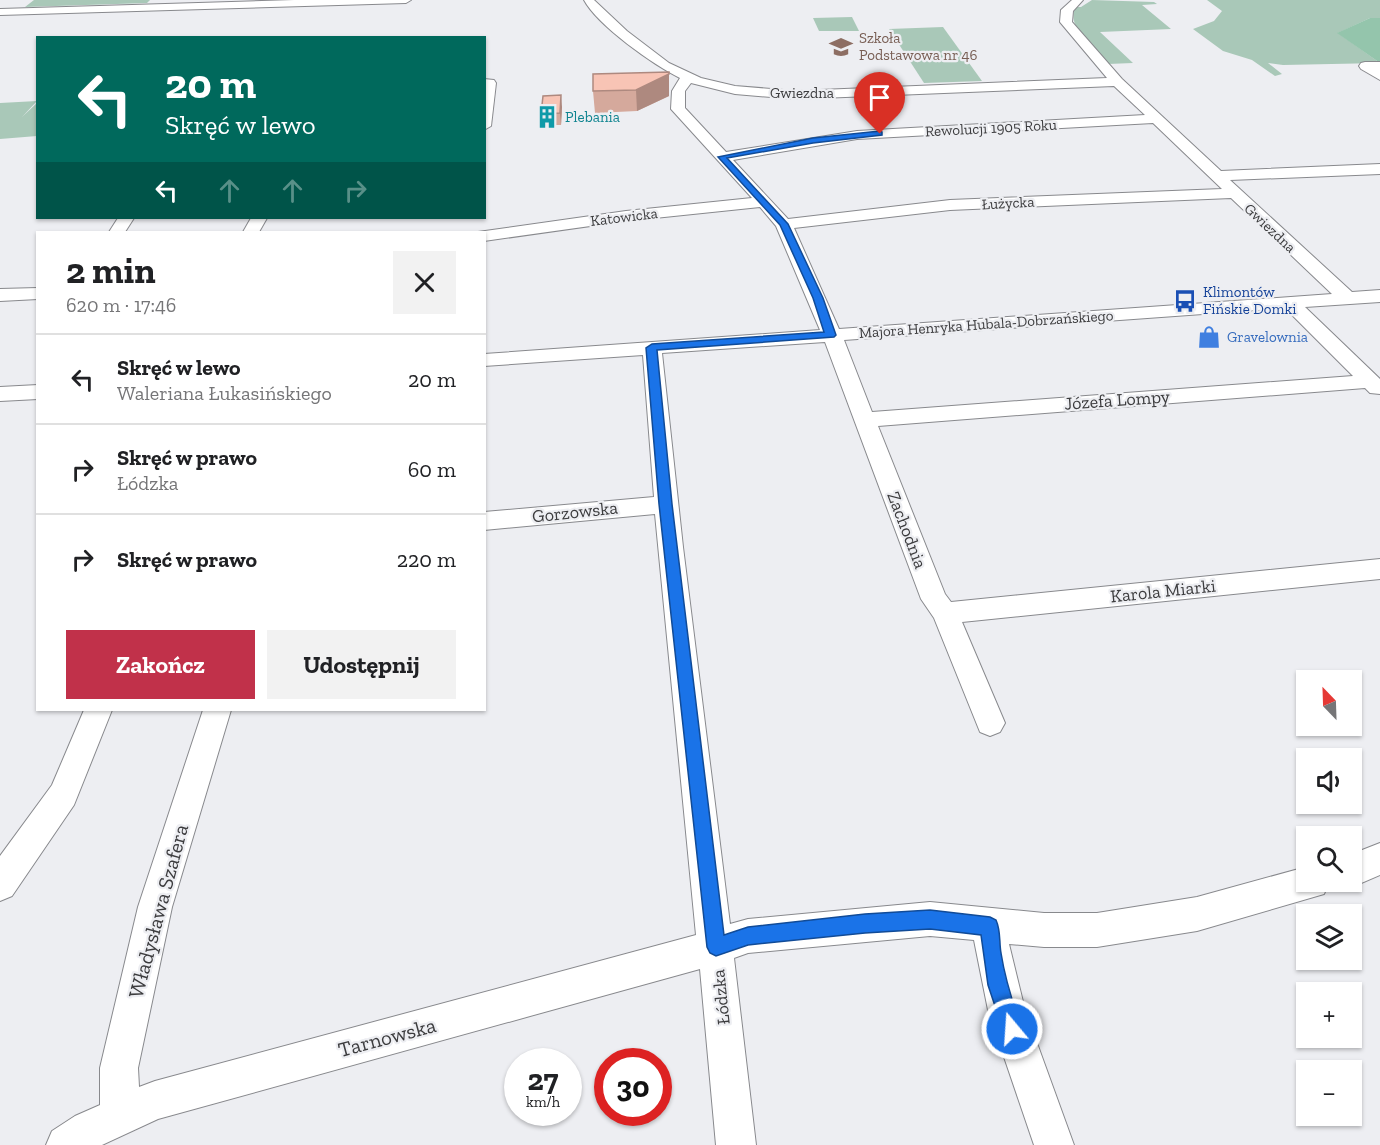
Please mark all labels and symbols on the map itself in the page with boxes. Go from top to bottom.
place label: Szkoła Podstawowa nr 46 [859,29,977,64]
school or university icon: Szkoła Podstawowa nr 46 [828,34,854,60]
pin [854,72,905,134]
street label: Gwiezdna [770,84,834,102]
building icon: Plebania [534,104,560,130]
place label: Plebania [565,108,620,126]
street label: Rewolucji 1905 Roku [925,116,1058,140]
street label: Łużycka [981,193,1035,213]
street label: Gwiezdna [1240,200,1300,256]
street label: Katowicka [589,204,659,230]
place label: Klimontów Fińskie Domki [1203,283,1296,318]
bus stop icon: Klimontów Fińskie Domki [1172,288,1198,314]
street label: Majora Henryka Hubala-Dobrzańskiego [858,306,1114,342]
shop icon: Gravelownia [1196,324,1222,350]
place label: Gravelownia [1227,328,1308,346]
street label: Józefa Lompy [1064,385,1171,415]
street label: Zachodnia [882,488,932,572]
street label: Gorzowska [531,497,619,527]
street label: Karola Miarki [1109,575,1217,607]
north arrow [1296,670,1362,736]
street label: Władysława Szafera [123,821,193,1001]
street label: Łódzka [707,968,735,1026]
position arrow [980,997,1044,1061]
street label: Tarnowska [335,1012,439,1062]
speed limit sign: 30 [594,1048,672,1126]

